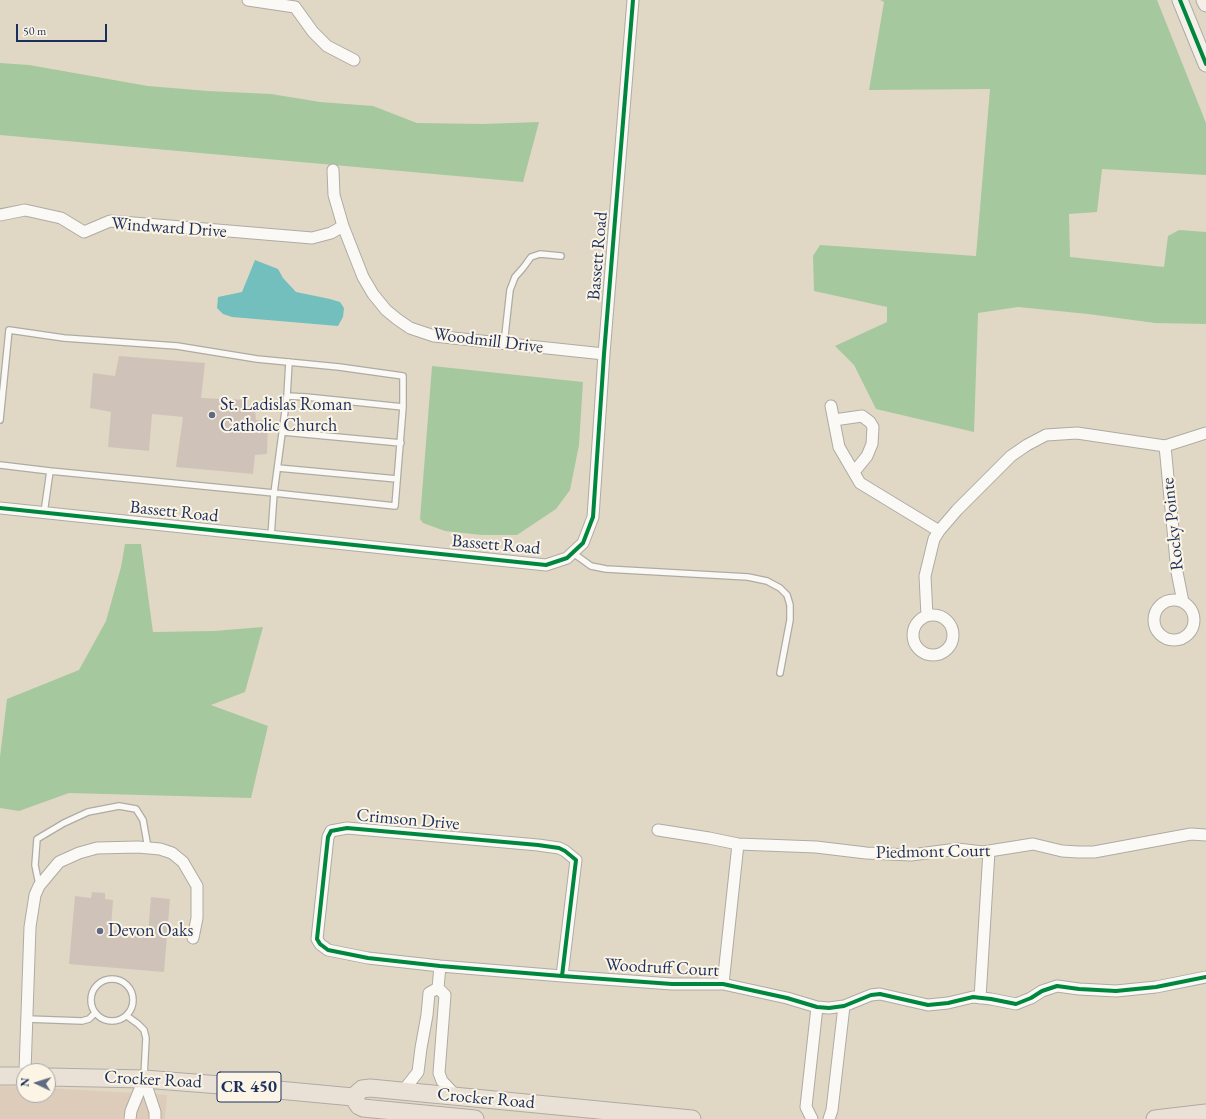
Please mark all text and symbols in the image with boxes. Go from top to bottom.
scale bar [18,16,109,42]
text: 50 m [23,23,46,39]
street label: Bassett Road [583,211,613,301]
street label: Windward Drive [111,213,227,243]
street label: Woodmill Drive [432,324,544,358]
place label: St. Ladislas Roman Catholic Church [220,394,352,436]
marker: St. Ladislas Roman Catholic Church [207,410,217,420]
street label: Rocky Pointe [1157,476,1189,572]
street label: Bassett Road [129,497,219,527]
street label: Bassett Road [451,530,541,560]
street label: Crimson Drive [356,805,460,835]
street label: Piedmont Court [875,840,991,864]
place label: Devon Oaks [108,920,193,942]
marker: Devon Oaks [95,926,105,936]
street label: Woodruff Court [605,954,719,982]
north arrow [16,1063,56,1103]
street label: Crocker Road [104,1067,202,1093]
road number: CR 450 [217,1072,281,1102]
text: N [18,1077,32,1087]
street label: Crocker Road [436,1084,536,1114]

